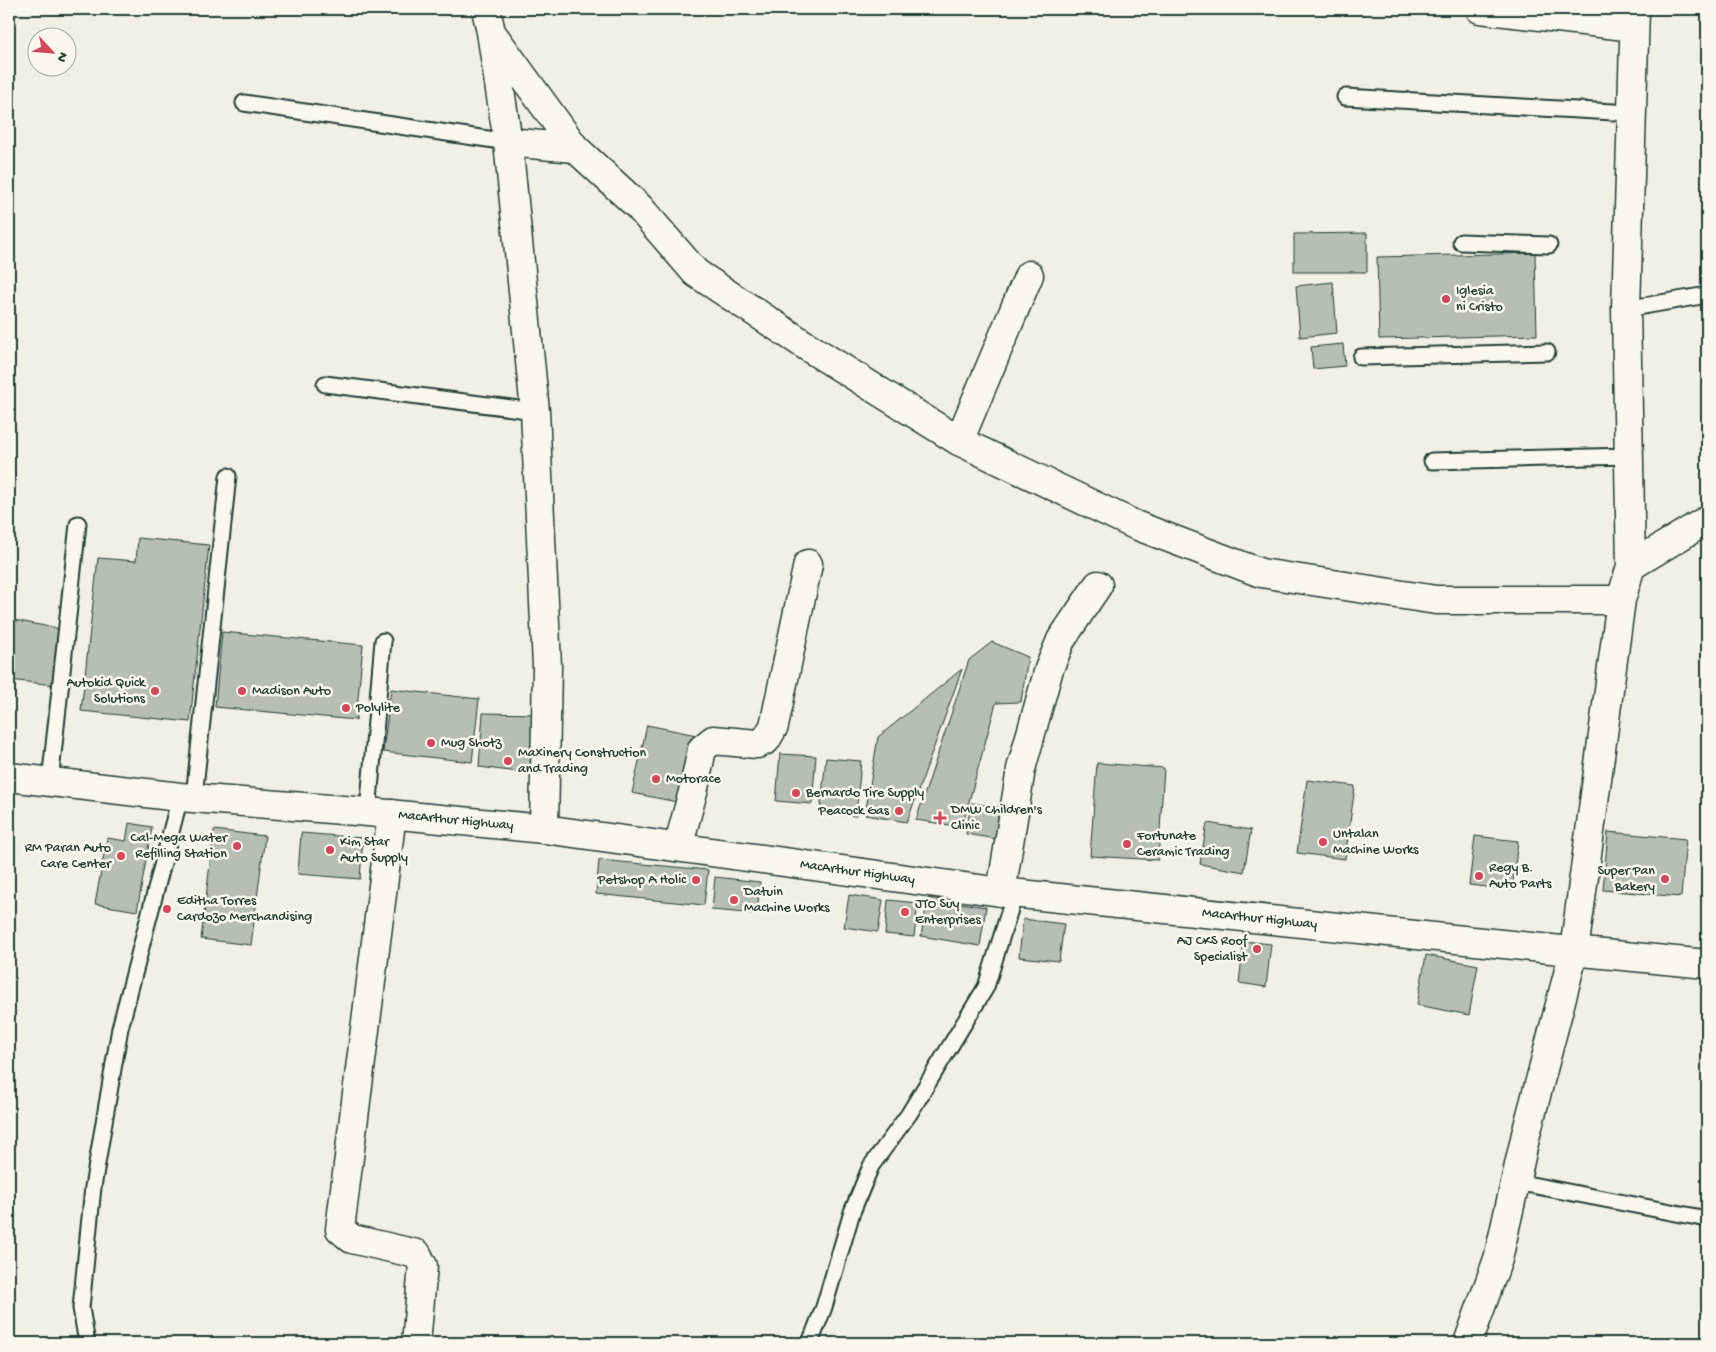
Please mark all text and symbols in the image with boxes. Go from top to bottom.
north arrow [28,28,78,78]
text: N [52,49,71,64]
place label: Iglesia ni Cristo [1456,283,1503,316]
marker: Iglesia ni Cristo [1440,293,1452,305]
place label: Autokid Quick Solutions [66,675,147,708]
place label: Madison Auto [252,683,331,700]
marker: Autokid Quick Solutions [149,685,161,697]
marker: Madison Auto [236,685,248,697]
place label: Polylite [355,700,401,717]
marker: Polylite [340,702,352,714]
place label: Mug Shotz [441,735,503,752]
marker: Mug Shotz [425,737,437,749]
place label: Maxinery Construction and Trading [518,745,647,778]
marker: Maxinery Construction and Trading [502,755,514,767]
place label: Motorace [666,771,721,788]
marker: Motorace [650,773,662,785]
place label: Bernardo Tire Supply [805,785,924,802]
marker: Bernardo Tire Supply [790,787,802,799]
place label: DMW Children's Clinic [950,802,1043,835]
place label: Peacock Gas [817,803,890,820]
marker: Peacock Gas [893,805,905,817]
street label: MacArthur Highway [397,806,514,835]
marker: DMW Children's Clinic [933,811,947,825]
place label: Untalan Machine Works [1333,826,1419,859]
place label: Fortunate Ceramic Trading [1136,828,1230,861]
place label: Cal-Mega Water Refilling Station [131,830,228,863]
place label: Kim Star Auto Supply [340,834,408,867]
marker: Untalan Machine Works [1317,836,1329,848]
marker: Fortunate Ceramic Trading [1121,838,1133,850]
place label: RM Paran Auto Care Center [25,840,112,873]
marker: Cal-Mega Water Refilling Station [231,840,243,852]
marker: Kim Star Auto Supply [324,844,336,856]
marker: RM Paran Auto Care Center [115,850,127,862]
street label: MacArthur Highway [799,856,916,889]
place label: Regy B. Auto Parts [1489,860,1552,893]
place label: Super Pan Bakery [1597,863,1655,896]
marker: Regy B. Auto Parts [1473,870,1485,882]
place label: Petshop A Holic [596,872,687,889]
marker: Super Pan Bakery [1659,873,1671,885]
marker: Petshop A Holic [690,874,702,886]
place label: Datuin Machine Works [743,884,830,917]
place label: Editha Torres Cardozo Merchandising [177,893,312,926]
marker: Datuin Machine Works [728,894,740,906]
place label: JTO Suy Enterprises [915,896,982,929]
marker: Editha Torres Cardozo Merchandising [161,903,173,915]
street label: MacArthur Highway [1201,904,1318,933]
marker: JTO Suy Enterprises [899,906,911,918]
place label: AJ CKS Roof Specialist [1177,933,1249,966]
marker: AJ CKS Roof Specialist [1251,943,1263,955]

